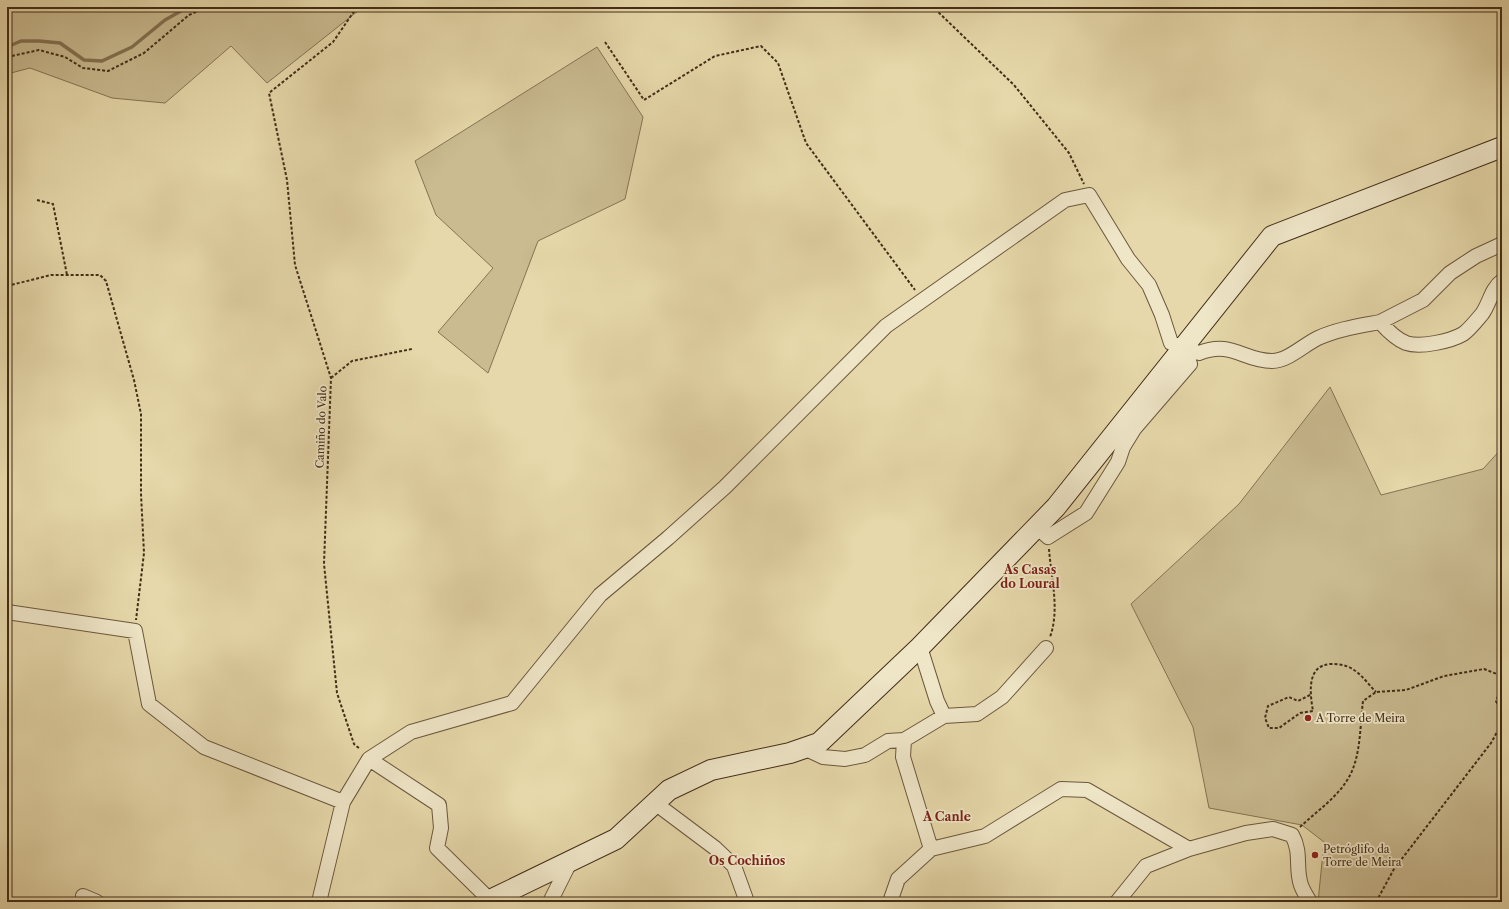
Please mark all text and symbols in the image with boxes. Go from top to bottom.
street label: Camiño do Valo [313,385,329,469]
district label: As Casas do Loural [1000,562,1060,591]
place label: A Torre de Meira [1315,711,1405,725]
marker: A Torre de Meira [1303,713,1313,723]
district label: A Canle [922,809,971,824]
place label: Petróglifo da Torre de Meira [1323,842,1402,869]
marker: Petróglifo da Torre de Meira [1310,850,1320,860]
district label: Os Cochiños [709,853,786,868]

